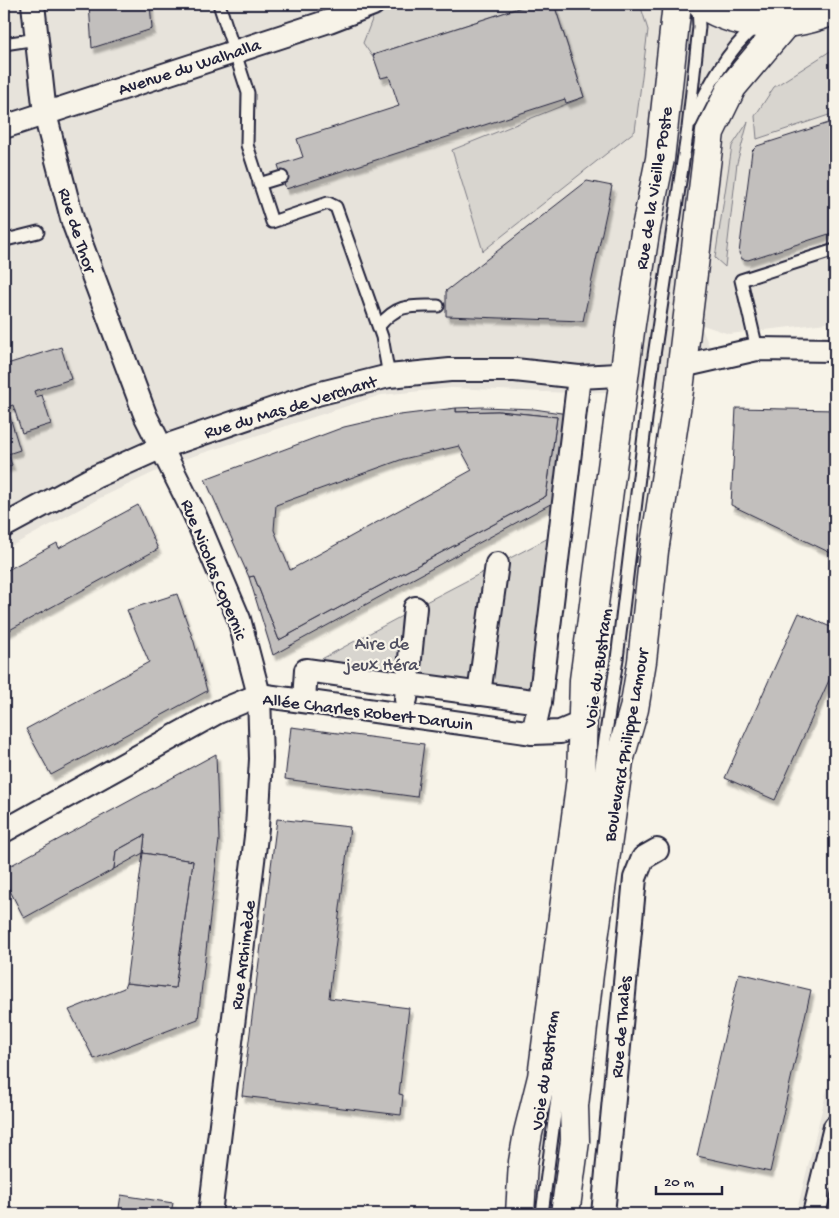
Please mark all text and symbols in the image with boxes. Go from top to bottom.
street label: Avenue du Walhalla [116,35,265,101]
street label: Rue de la Vieille Poste [632,105,679,271]
street label: Rue de Thor [52,186,100,277]
street label: Rue du Mas de Verchant [202,372,381,445]
street label: Rue Nicolas Copernic [175,497,251,644]
street label: Voie du Bustram [581,607,618,731]
park label: Aire de jeux Héra [343,635,419,677]
street label: Boulevard Philippe Lamour [600,646,655,845]
street label: Allée Charles Robert Darwin [262,690,474,737]
street label: Rue Archimède [227,899,262,1011]
street label: Rue de Thalès [608,974,638,1079]
street label: Voie du Bustram [528,1009,565,1133]
scale bar [656,1163,723,1195]
text: 20 m [664,1174,694,1192]

